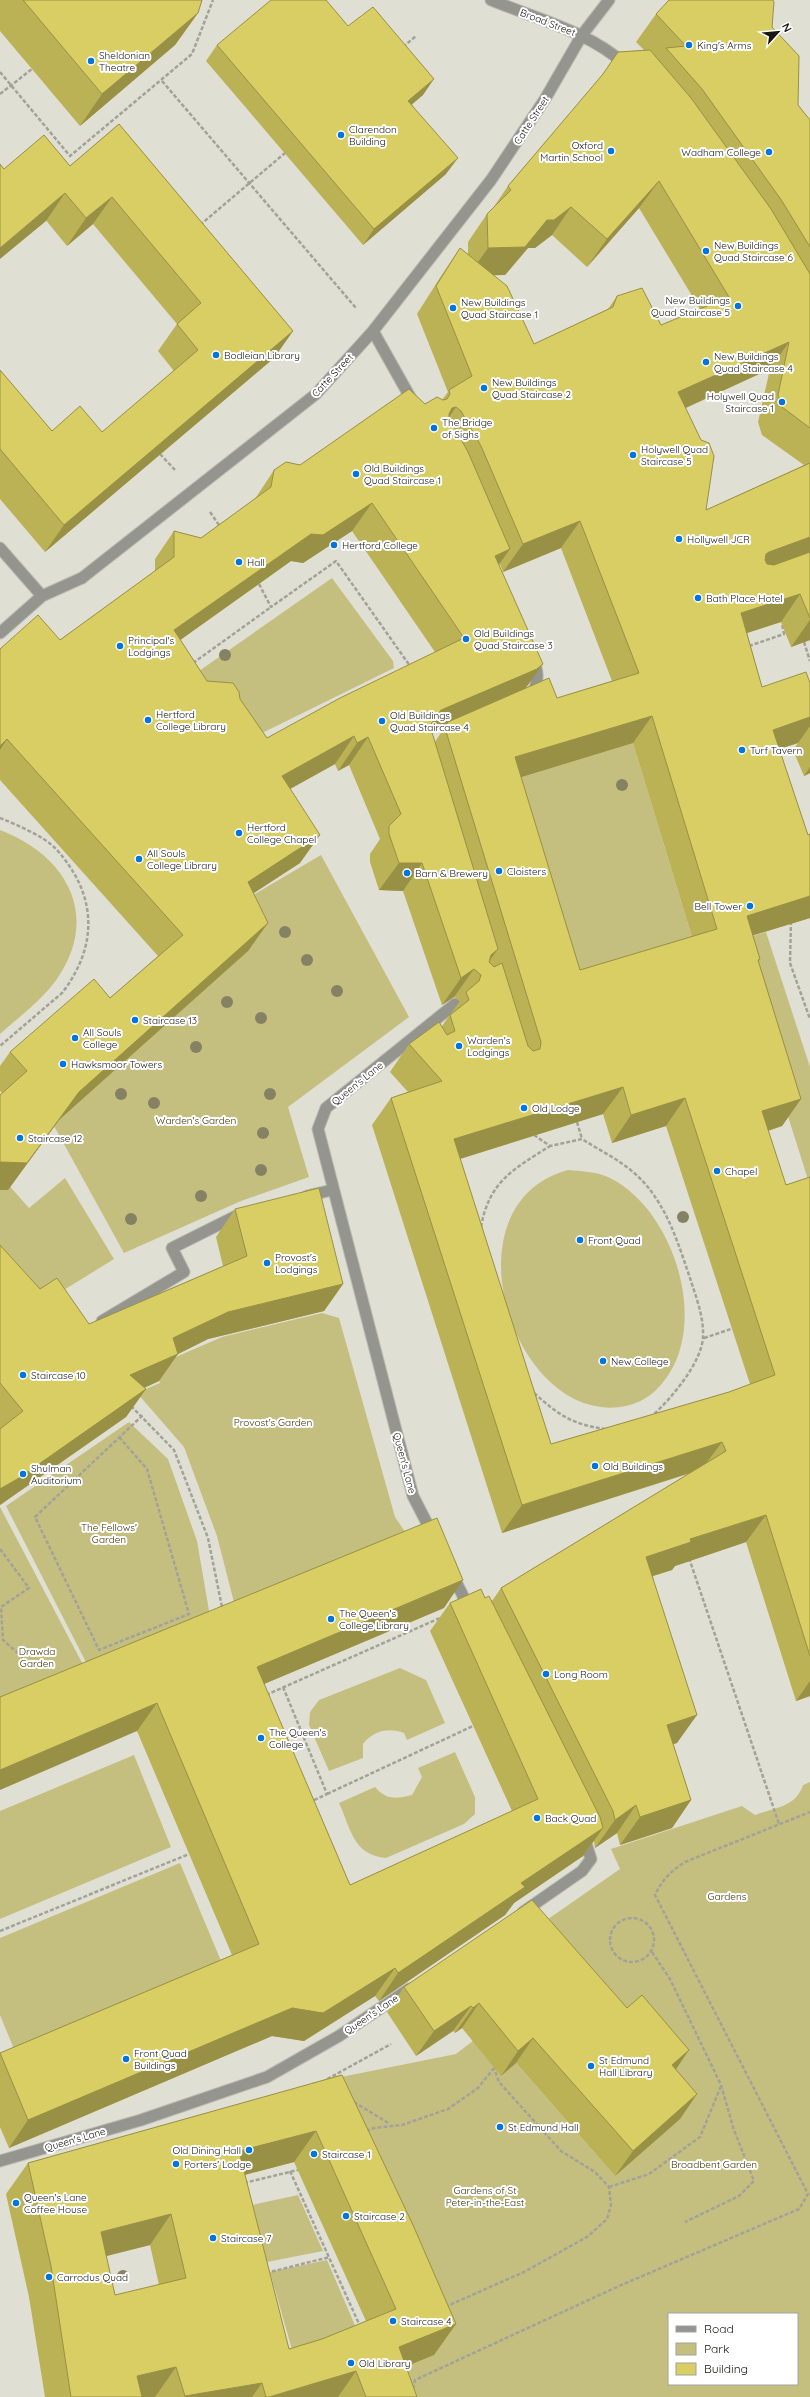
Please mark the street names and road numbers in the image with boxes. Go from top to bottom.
street label: Broad Street [518,6,578,39]
street label: Catte Street [511,93,552,147]
street label: Catte Street [309,350,356,400]
street label: Queen's Lane [329,1058,386,1108]
street label: Queen's Lane [390,1431,419,1495]
street label: Queen's Lane [342,1991,401,2037]
street label: Queen's Lane [43,2124,107,2154]

